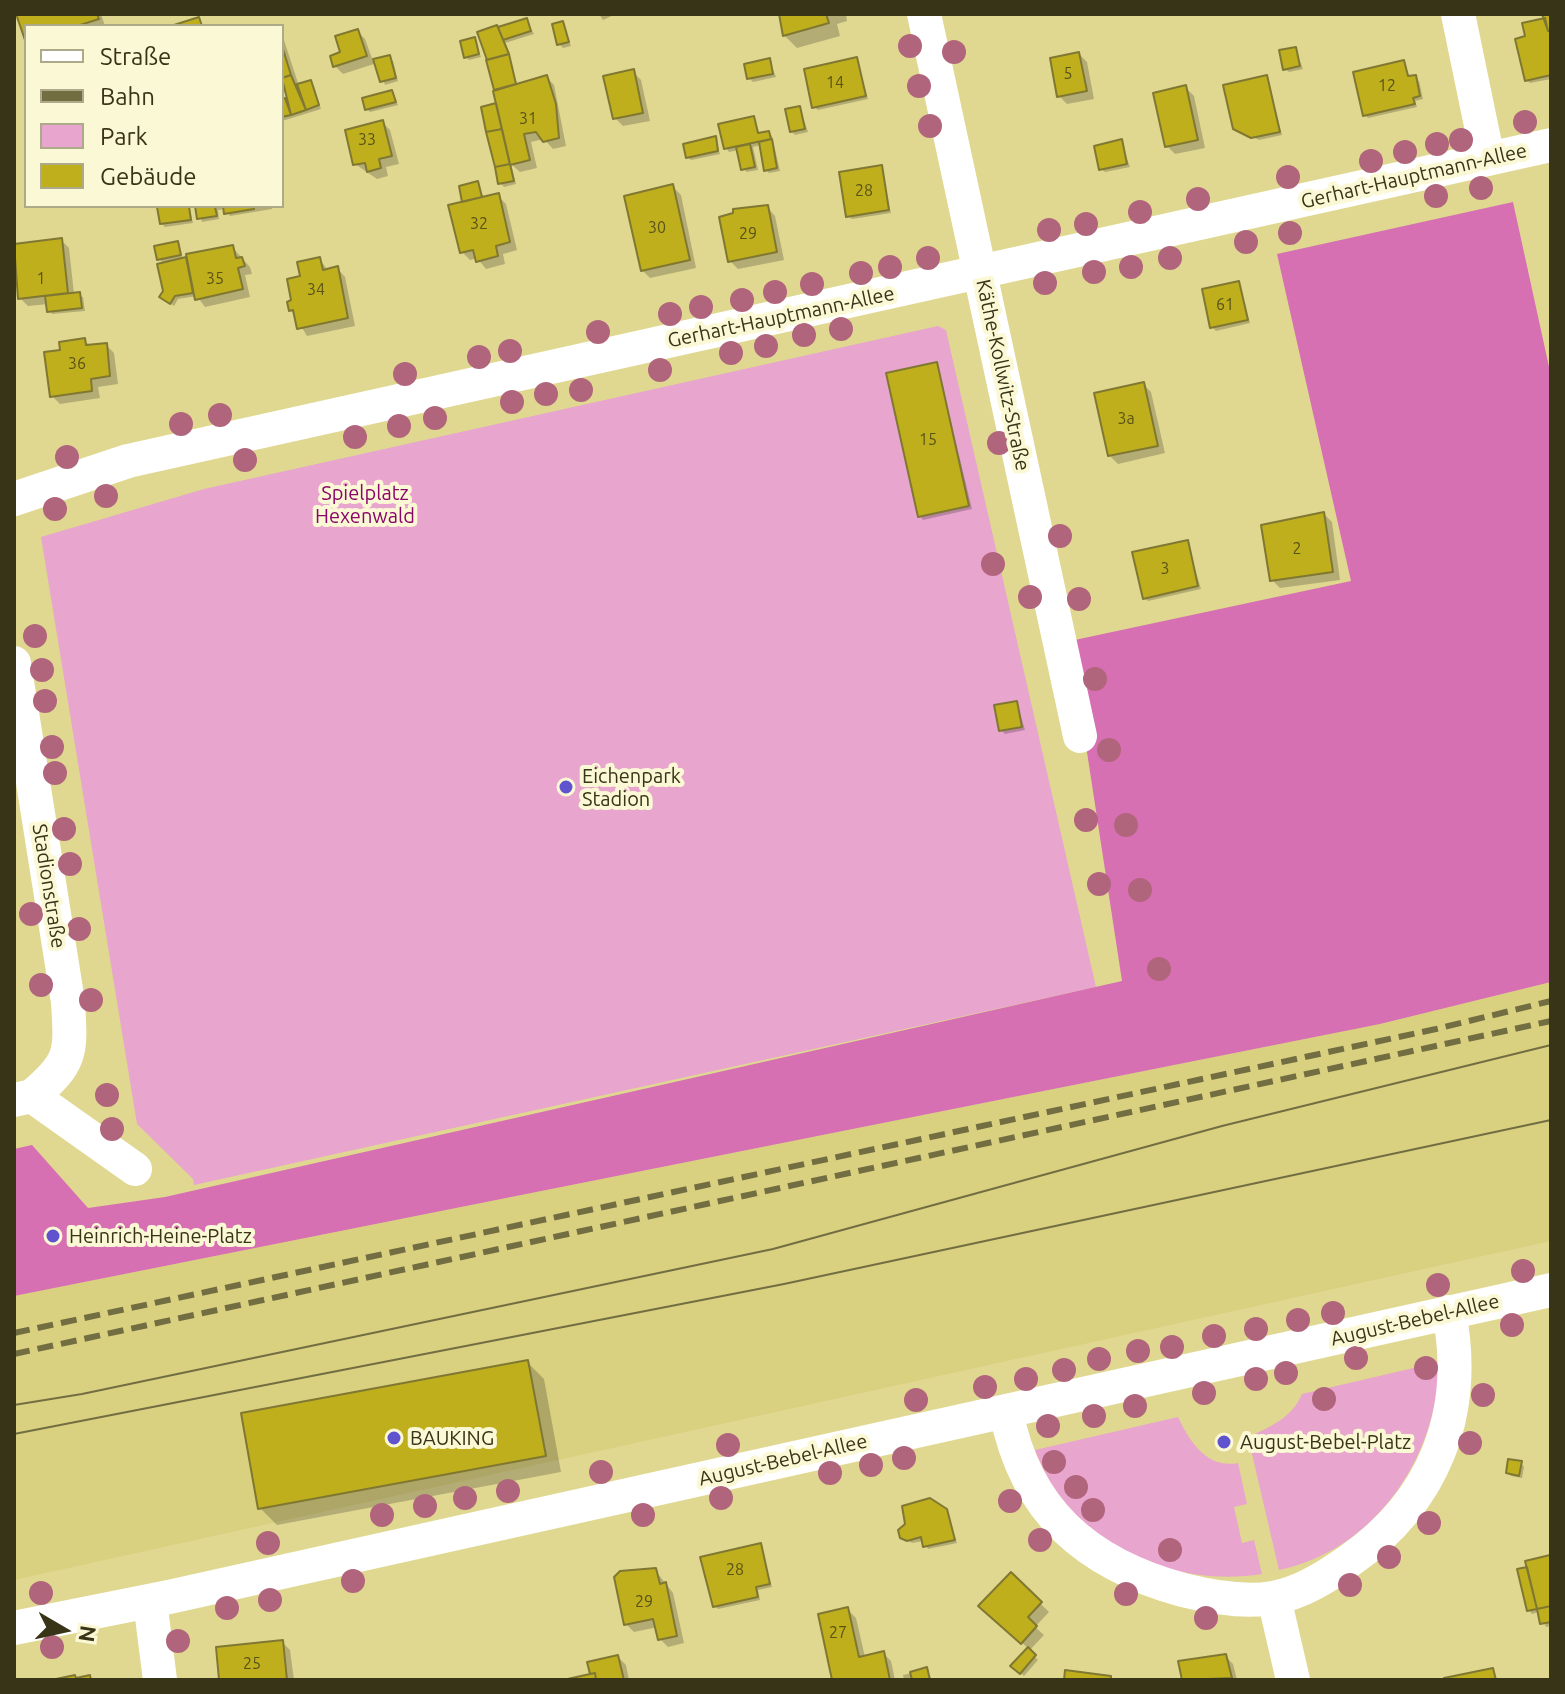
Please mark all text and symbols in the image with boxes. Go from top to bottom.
legend [24,24,284,208]
text: Straße [100,43,171,70]
house number: 5 [1063,64,1073,84]
house number: 14 [826,73,844,93]
house number: 12 [1378,76,1396,96]
text: Bahn [100,83,155,110]
house number: 31 [519,109,537,129]
text: Park [100,123,148,150]
house number: 33 [358,130,376,150]
street label: Gerhart-Hauptmann-Allee [1299,138,1529,214]
text: Gebäude [100,163,197,190]
house number: 28 [855,181,873,201]
house number: 32 [470,214,488,234]
house number: 30 [648,218,666,238]
house number: 29 [739,224,757,244]
house number: 1 [36,269,46,289]
house number: 35 [206,269,224,289]
street label: Käthe-Kollwitz-Straße [971,277,1035,473]
house number: 34 [307,280,325,300]
street label: Gerhart-Hauptmann-Allee [665,281,897,353]
house number: 61 [1216,295,1234,315]
house number: 36 [68,354,86,374]
house number: 3a [1117,409,1135,429]
house number: 15 [919,430,937,450]
park label: Spielplatz Hexenwald [315,481,415,528]
house number: 2 [1292,539,1302,559]
house number: 3 [1160,559,1170,579]
place label: Eichenpark Stadion [582,764,681,811]
marker: Eichenpark Stadion [557,778,575,796]
street label: Stadionstraße [27,822,71,950]
place label: Heinrich-Heine-Platz [69,1224,252,1248]
marker: Heinrich-Heine-Platz [44,1227,62,1245]
street label: August-Bebel-Allee [1328,1289,1502,1351]
place label: BAUKING [410,1426,494,1450]
marker: BAUKING [385,1429,403,1447]
street label: August-Bebel-Allee [696,1429,870,1491]
place label: August-Bebel-Platz [1240,1430,1411,1454]
marker: August-Bebel-Platz [1215,1433,1233,1451]
house number: 28 [726,1560,744,1580]
north arrow [24,1590,104,1670]
house number: 29 [635,1592,653,1612]
house number: 27 [829,1623,847,1643]
text: N [75,1624,102,1644]
house number: 25 [243,1654,261,1674]

